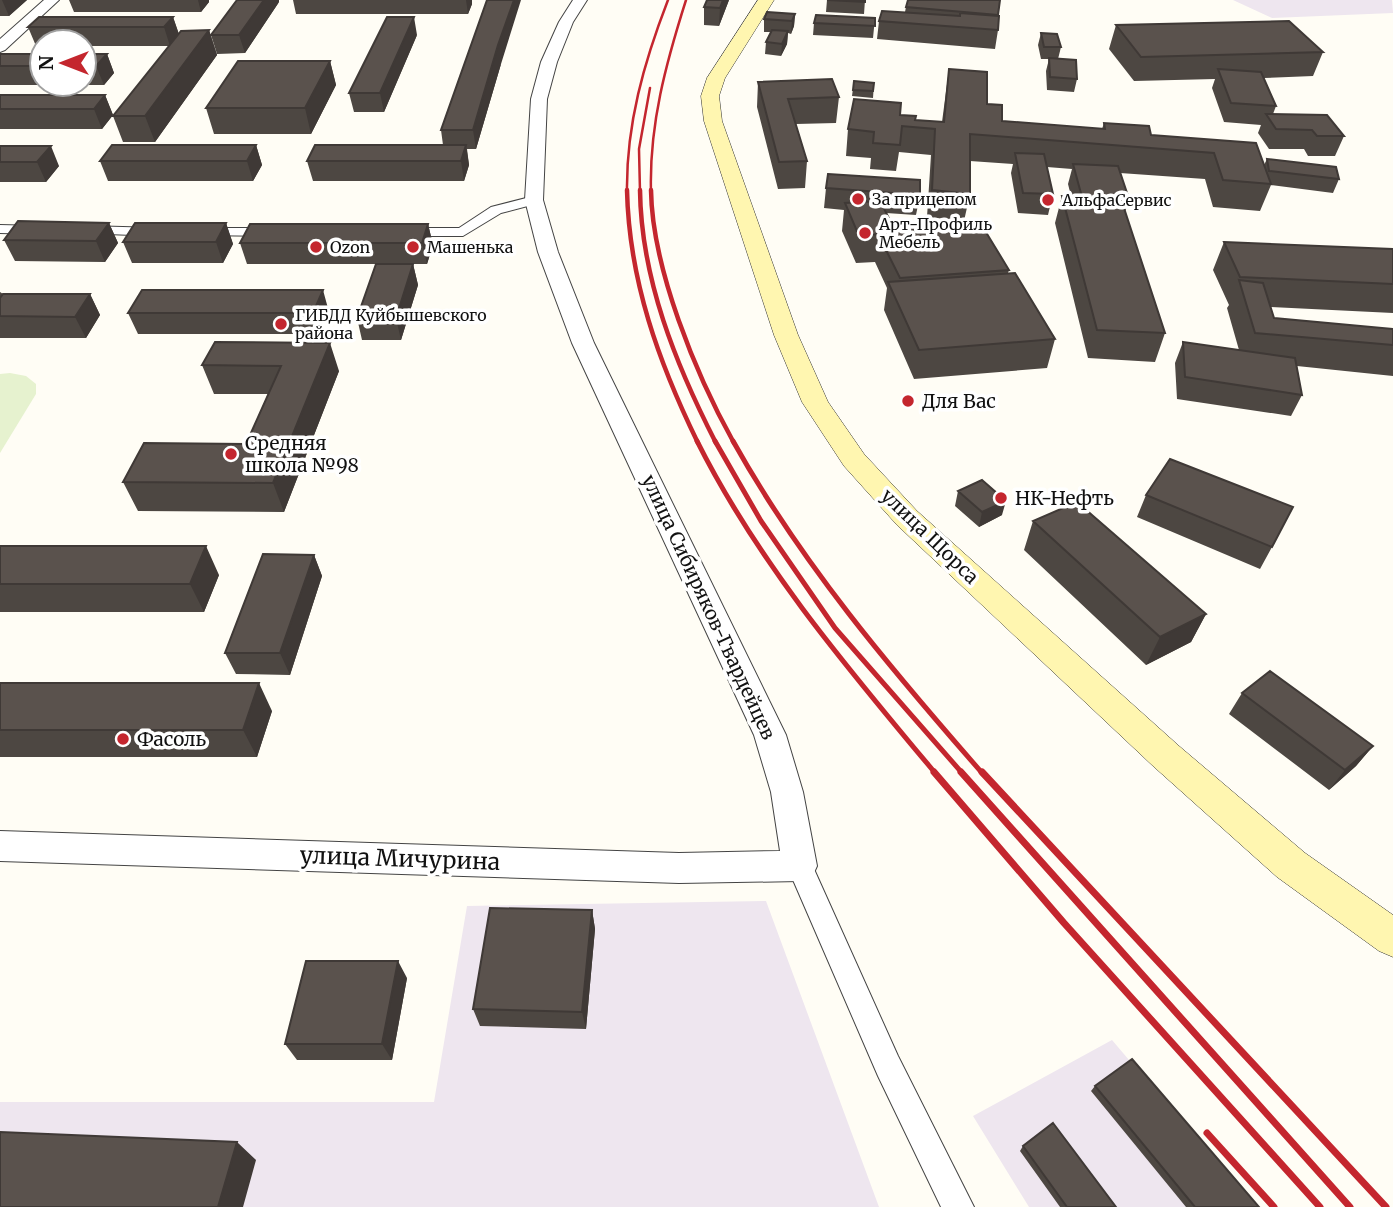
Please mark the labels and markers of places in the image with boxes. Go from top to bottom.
place label: За прицепом [872,189,977,209]
place label: АльфаСервис [1061,190,1172,210]
marker: За прицепом [850,191,866,207]
marker: АльфаСервис [1040,192,1056,208]
place label: Арт-Профиль Мебель [878,214,992,252]
marker: Арт-Профиль Мебель [857,225,873,241]
place label: Ozon [330,237,370,257]
place label: Машенька [427,237,514,257]
marker: Ozon [308,239,324,255]
marker: Машенька [405,239,421,255]
place label: ГИБДД Куйбышевского района [295,305,487,343]
marker: ГИБДД Куйбышевского района [273,316,289,332]
place label: Для Вас [922,389,996,413]
marker: Для Вас [900,393,916,409]
place label: Средняя школа №98 [245,431,359,477]
marker: Средняя школа №98 [223,446,239,462]
place label: НК-Нефть [1015,486,1114,510]
marker: НК-Нефть [993,490,1009,506]
place label: Фасоль [137,727,207,751]
marker: Фасоль [115,731,131,747]

